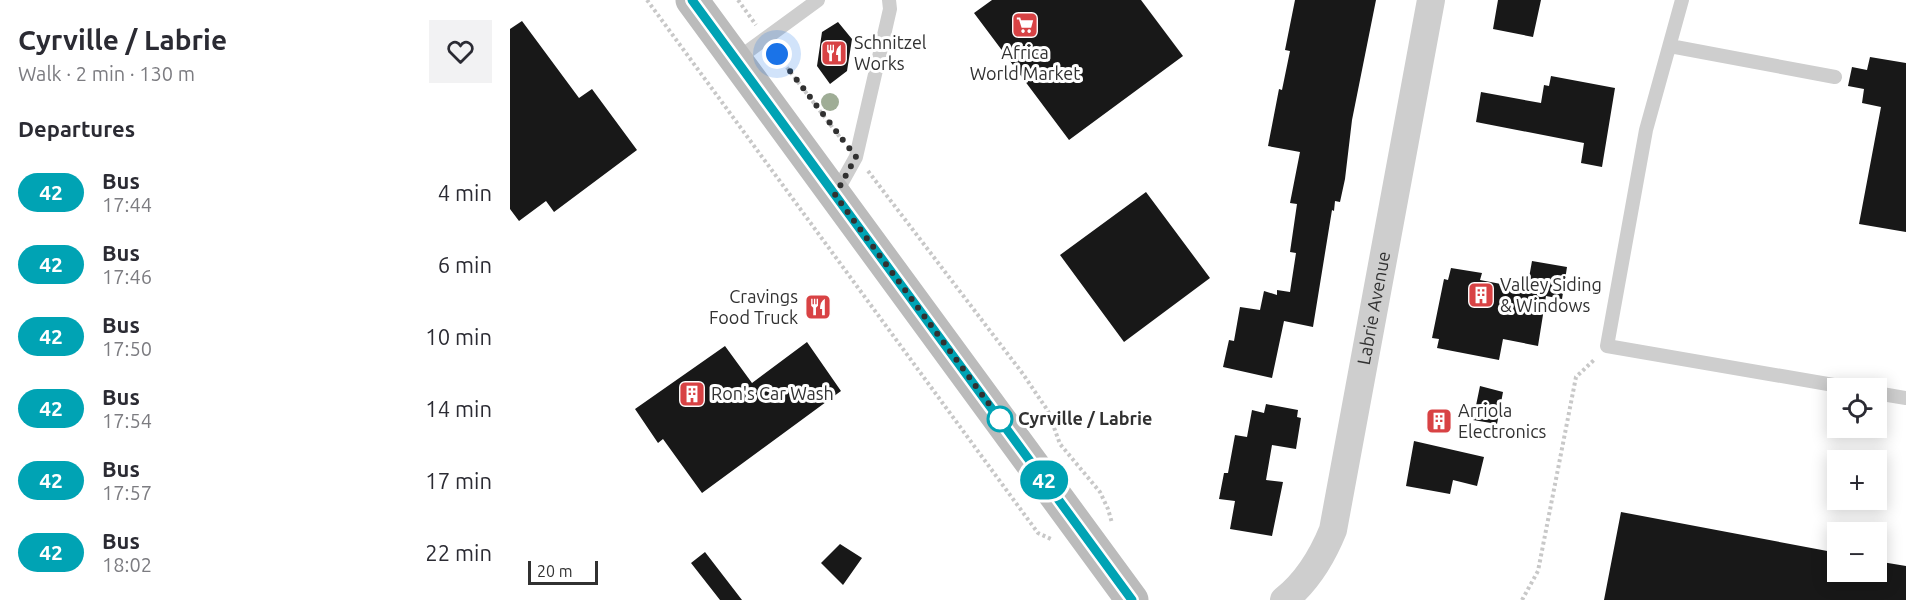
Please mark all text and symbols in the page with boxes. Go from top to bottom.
supermarket icon: Africa World Market [1010,10,1040,40]
button: heart [429,20,492,83]
text: Cyrville / Labrie [18,24,227,55]
place label: Schnitzel Works [854,32,927,73]
restaurant icon: Schnitzel Works [819,38,849,68]
your location [762,39,792,69]
place label: Africa World Market [970,42,1080,83]
text: Walk · 2 min · 130 m [18,62,195,85]
text: Departures [18,116,135,141]
text: Bus [102,168,140,193]
text: 42 [39,180,63,204]
text: 4 min [438,180,492,205]
text: 17:44 [102,193,152,216]
text: Bus [102,240,140,265]
street label: Labrie Avenue [1353,250,1393,366]
text: 42 [39,252,63,276]
text: 6 min [438,252,492,277]
text: 17:46 [102,265,152,288]
place label: Valley Siding & Windows [1500,274,1602,315]
building icon: Valley Siding & Windows [1466,280,1496,310]
place label: Cravings Food Truck [709,286,798,327]
restaurant icon: Cravings Food Truck [803,292,833,322]
text: Bus [102,312,140,337]
text: 42 [39,324,63,348]
text: 10 min [425,324,492,349]
text: 17:50 [102,337,152,360]
map controls [1827,378,1887,582]
button: locate [1827,378,1887,438]
building icon: Ron's Car Wash [677,379,707,409]
place label: Ron's Car Wash [711,383,834,403]
text: Bus [102,384,140,409]
text: 42 [39,396,63,420]
text: 14 min [425,396,492,421]
place label: Arriola Electronics [1458,400,1547,441]
marker: Cyrville / Labrie [987,406,1013,432]
building icon: Arriola Electronics [1424,406,1454,436]
place label: Cyrville / Labrie [1018,408,1152,428]
text: 17:54 [102,409,152,432]
button: + [1827,450,1887,510]
text: Bus [102,456,140,481]
line badge: 42 [1017,460,1071,500]
text: 42 [39,468,63,492]
text: 17 min [425,468,492,493]
text: 42 [1032,468,1056,492]
text: 17:57 [102,481,152,504]
button: − [1827,522,1887,582]
text: Bus [102,528,140,553]
text: 42 [39,540,63,564]
text: 22 min [425,540,492,565]
text: 18:02 [102,553,152,576]
scale bar [528,558,598,586]
text: 20 m [537,562,573,580]

